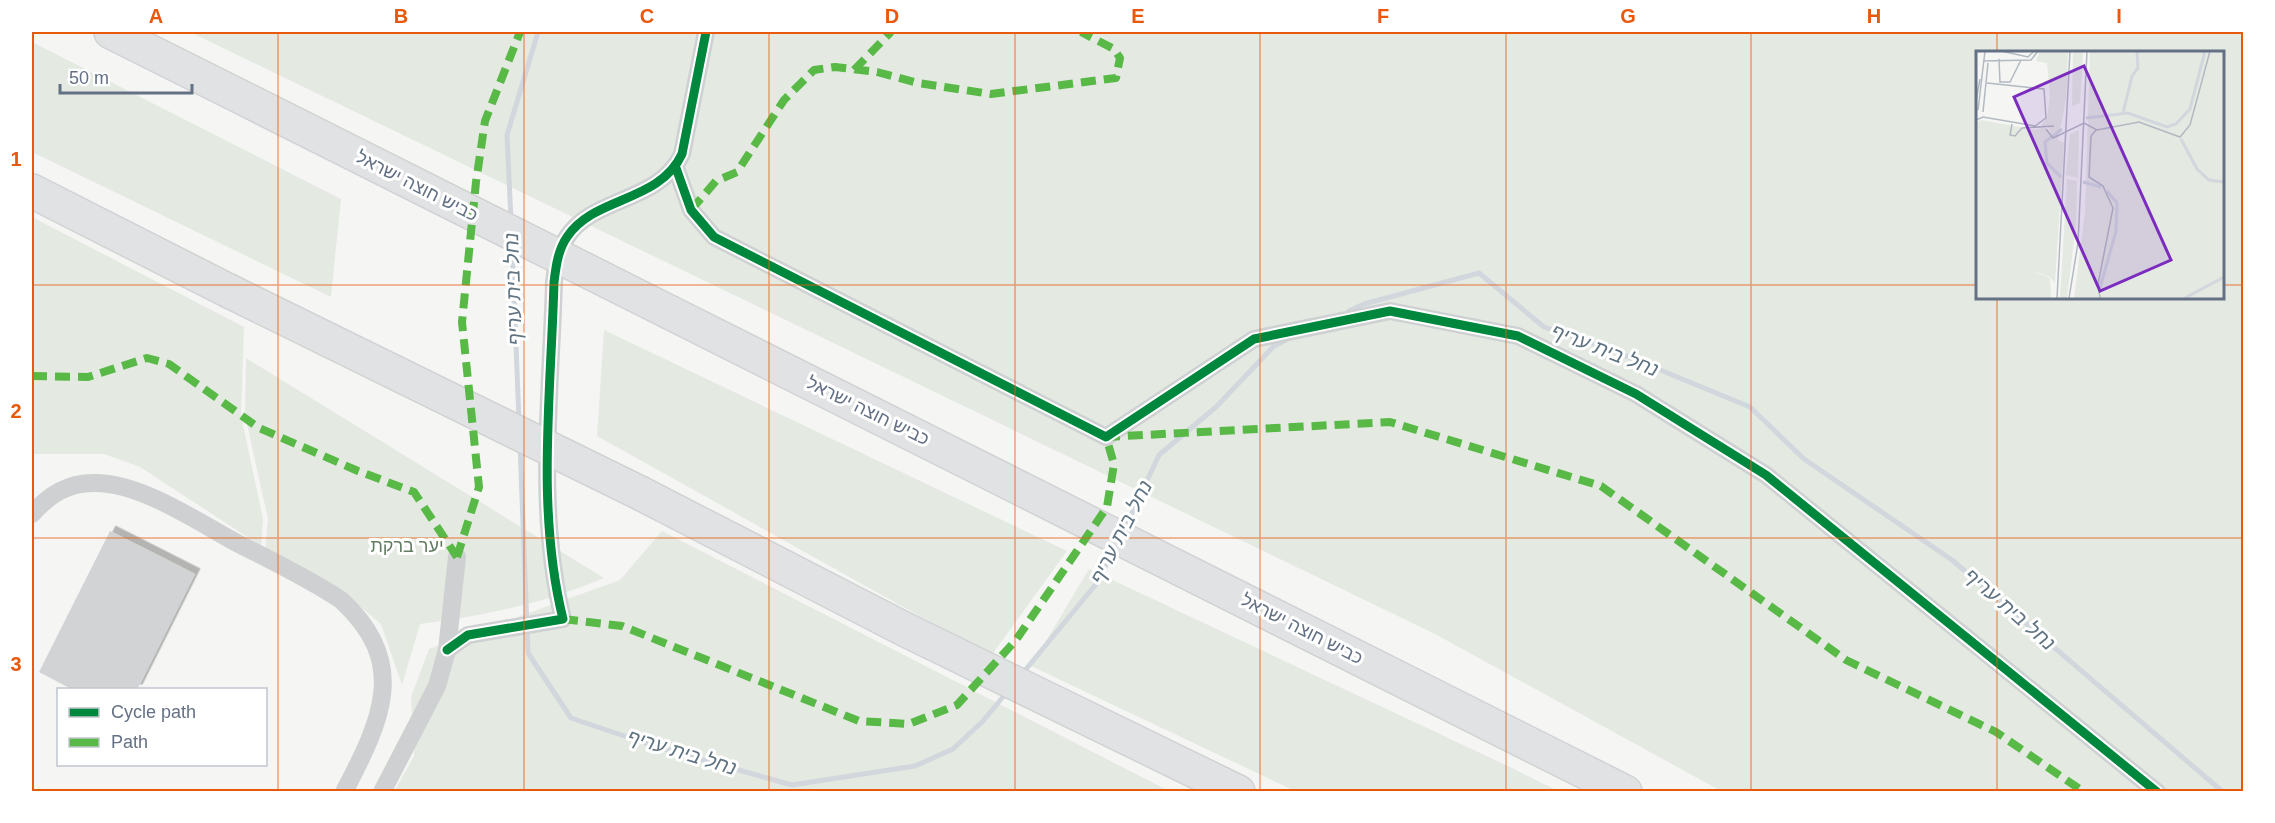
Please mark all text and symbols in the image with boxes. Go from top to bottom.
text: A [149,5,163,27]
text: B [394,5,408,27]
text: C [640,5,654,27]
text: D [885,5,899,27]
text: E [1131,5,1145,27]
text: F [1377,5,1389,27]
text: G [1620,5,1636,27]
text: H [1867,5,1881,27]
text: I [2116,5,2122,27]
inset map [1976,51,2224,298]
scale bar [60,57,192,95]
text: 50 m [69,68,109,88]
street label: כביש חוצה ישראל [353,147,481,225]
text: 1 [10,148,22,170]
water label: נחל בית עריף [500,232,526,346]
water label: נחל בית עריף [1548,320,1662,380]
street label: כביש חוצה ישראל [804,373,932,449]
text: 2 [10,400,22,422]
water label: נחל בית עריף [1086,477,1156,587]
park label: יער ברקת [370,536,444,556]
water label: נחל בית עריף [1960,564,2060,654]
street label: כביש חוצה ישראל [1238,590,1366,668]
text: 3 [10,653,22,675]
legend [57,688,267,766]
text: Cycle path [111,702,196,722]
water label: נחל בית עריף [625,725,739,779]
text: Path [111,732,148,752]

